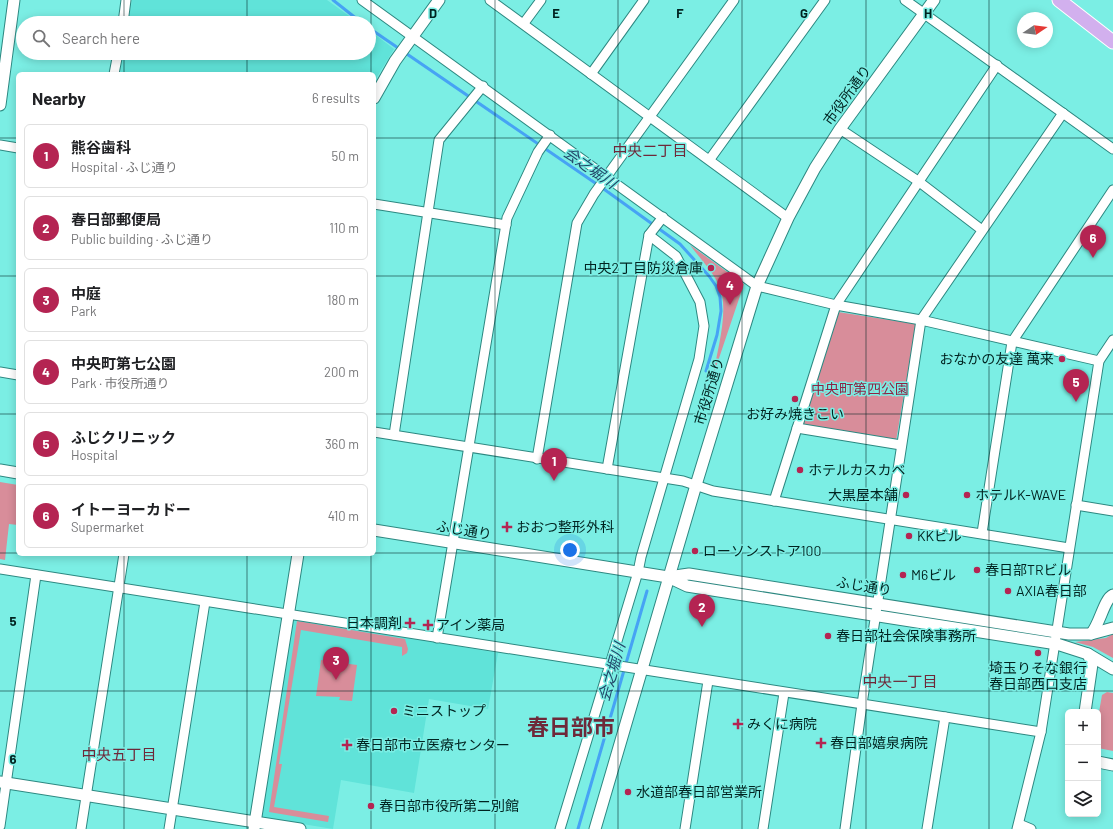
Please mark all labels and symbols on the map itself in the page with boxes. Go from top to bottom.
text: D [429,5,437,21]
text: E [552,5,560,21]
text: F [676,5,684,21]
text: G [800,5,808,21]
text: H [924,5,932,21]
north arrow [1017,12,1053,48]
street label: 市役所通り [819,61,874,128]
district label: 中央二丁目 [612,141,688,159]
water label: 会之堀川 [561,143,622,193]
pin: 6 [1080,225,1106,258]
place label: 中央2丁目防災倉庫 [583,259,703,276]
marker: 中央2丁目防災倉庫 [706,263,716,273]
pin: 4 [717,272,743,305]
place label: おなかの友達 萬来 [939,350,1054,367]
marker: おなかの友達 萬来 [1057,354,1067,364]
street label: 市役所通り [690,355,727,427]
pin: 5 [1063,369,1089,402]
park label: 中央町第四公園 [811,380,909,397]
marker: お好み焼きこい [790,394,800,404]
place label: お好み焼きこい [746,405,844,422]
pin: 1 [541,448,567,481]
place label: ホテルカスカベ [808,461,906,478]
marker: ホテルカスカベ [795,465,805,475]
place label: 大黒屋本舗 [828,486,898,503]
place label: ホテルK-WAVE [975,486,1066,503]
marker: 大黒屋本舗 [901,490,911,500]
marker: ホテルK-WAVE [962,490,972,500]
street label: ふじ通り [435,517,493,542]
place label: おおつ整形外科 [516,518,614,535]
marker: おおつ整形外科 [501,521,513,533]
place label: KKビル [917,527,962,544]
marker: KKビル [904,531,914,541]
your location [560,540,580,560]
place label: ローソンストア100 [703,542,821,559]
marker: ローソンストア100 [690,546,700,556]
place label: 春日部TRビル [985,561,1072,578]
marker: 春日部TRビル [972,565,982,575]
place label: M6ビル [911,566,956,583]
marker: M6ビル [898,570,908,580]
street label: ふじ通り [835,573,893,598]
place label: AXIA春日部 [1016,582,1087,599]
marker: AXIA春日部 [1003,586,1013,596]
pin: 2 [689,594,715,627]
text: 5 [9,613,17,629]
place label: 日本調剤 [346,614,402,631]
place label: アイン薬局 [436,616,505,633]
marker: 日本調剤 [405,618,415,628]
marker: アイン薬局 [423,620,433,630]
place label: 春日部社会保険事務所 [836,627,976,644]
marker: 春日部社会保険事務所 [823,631,833,641]
water label: 会之堀川 [594,638,629,703]
pin: 3 [323,647,349,680]
marker: 埼玉りそな銀行 春日部西口支店 [1033,648,1043,658]
place label: 埼玉りそな銀行 春日部西口支店 [989,659,1087,692]
district label: 中央一丁目 [862,672,938,690]
place label: ミニストップ [402,702,486,719]
marker: ミニストップ [389,706,399,716]
district label: 春日部市 [527,713,615,739]
place label: みくに病院 [747,715,817,732]
marker: みくに病院 [732,718,744,730]
place label: 春日部嬉泉病院 [830,734,928,751]
place label: 春日部市立医療センター [356,736,510,753]
marker: 春日部嬉泉病院 [815,737,827,749]
marker: 春日部市立医療センター [341,739,353,751]
district label: 中央五丁目 [81,745,157,763]
text: 6 [10,751,17,767]
place label: 水道部春日部営業所 [636,783,762,800]
marker: 水道部春日部営業所 [623,787,633,797]
place label: 春日部市役所第二別館 [379,797,519,814]
marker: 春日部市役所第二別館 [366,801,376,811]

